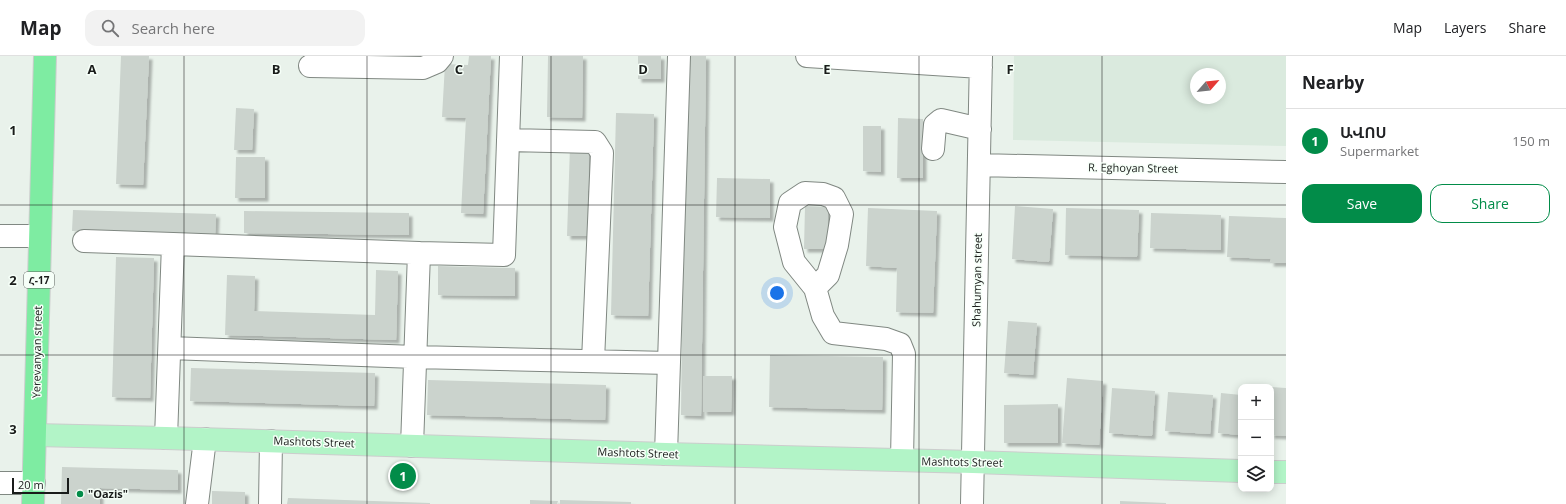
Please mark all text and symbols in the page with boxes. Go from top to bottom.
search box [85,10,365,46]
text: Map [20,15,61,41]
icon: search [99,17,121,39]
text: Search here [131,18,215,38]
text: Map [1393,18,1422,37]
text: Layers [1444,18,1486,37]
text: Share [1508,18,1546,37]
text: A [88,60,97,78]
text: B [272,60,281,78]
text: C [455,60,463,78]
text: D [638,60,648,78]
text: E [823,60,831,78]
text: F [1006,60,1014,78]
north arrow [1190,68,1226,104]
text: Nearby [1302,71,1364,94]
text: 1 [9,121,17,139]
text: ԱՎՈՍ [1340,122,1386,142]
text: 1 [1311,132,1319,150]
text: 150 m [1512,132,1550,150]
text: Supermarket [1340,142,1419,160]
street label: R. Eghoyan Street [1088,159,1178,176]
button: Save [1302,184,1422,223]
button: Share [1430,184,1550,223]
street label: Shahumyan street [968,233,985,327]
text: 2 [9,271,17,289]
road number: Հ-17 [24,272,54,288]
your location [767,283,787,303]
street label: Yerevanyan street [28,306,45,398]
map controls [1238,384,1274,492]
button: + [1238,384,1274,420]
text: 3 [9,420,17,438]
button: − [1238,420,1274,456]
street label: Mashtots Street [273,433,355,450]
street label: Mashtots Street [597,444,679,461]
street label: Mashtots Street [921,453,1003,470]
button: layers [1238,456,1274,492]
pin: 1 [390,461,416,491]
scale bar [12,476,69,495]
text: 20 m [18,477,44,492]
place label: "Oazis" [88,486,128,501]
marker: "Oazis" [75,489,85,499]

